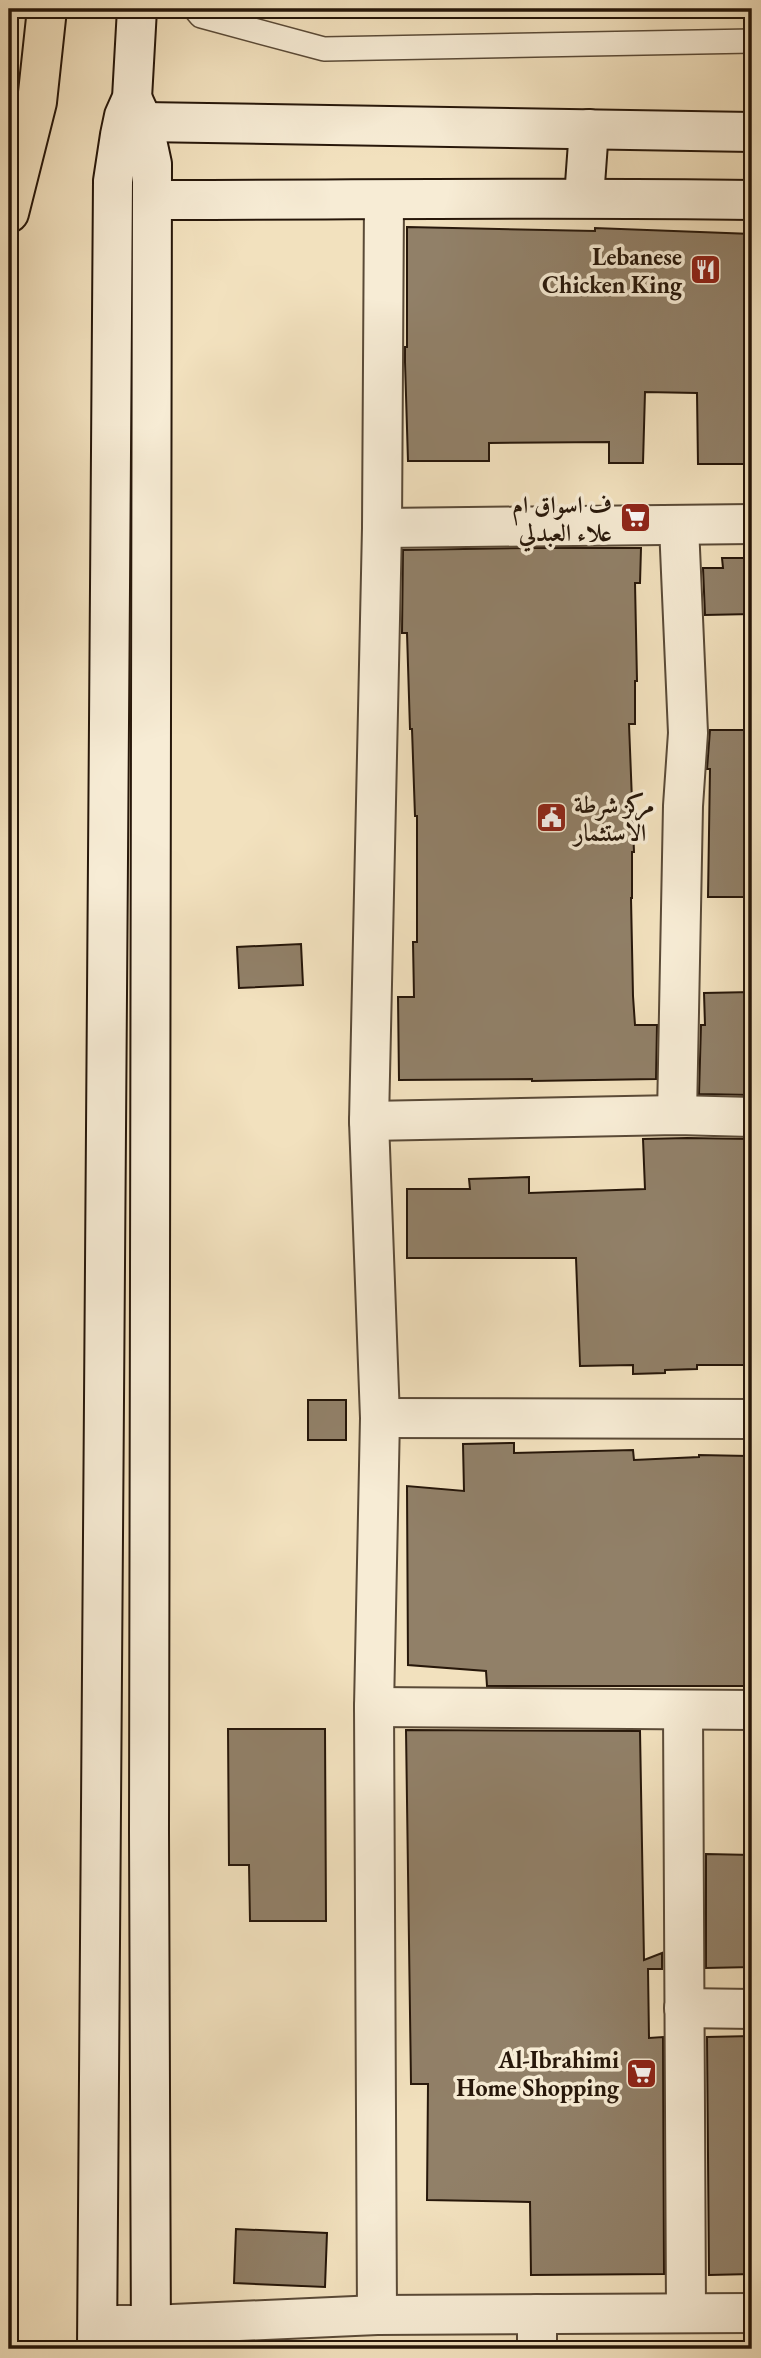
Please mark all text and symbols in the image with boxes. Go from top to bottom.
place label: Lebanese Chicken King [542,241,683,301]
restaurant icon: Lebanese Chicken King [688,253,722,287]
place label: ف اسواق ام علاء العبدلي [512,489,612,552]
supermarket icon: ف اسواق ام علاء العبدلي [618,501,652,535]
place label: مركز شرطة الاستثمار [571,789,654,848]
public building icon: مركز شرطة الاستثمار [534,801,568,835]
place label: Al-Ibrahimi Home Shopping [456,2044,620,2104]
supermarket icon: Al-Ibrahimi Home Shopping [625,2056,659,2090]

